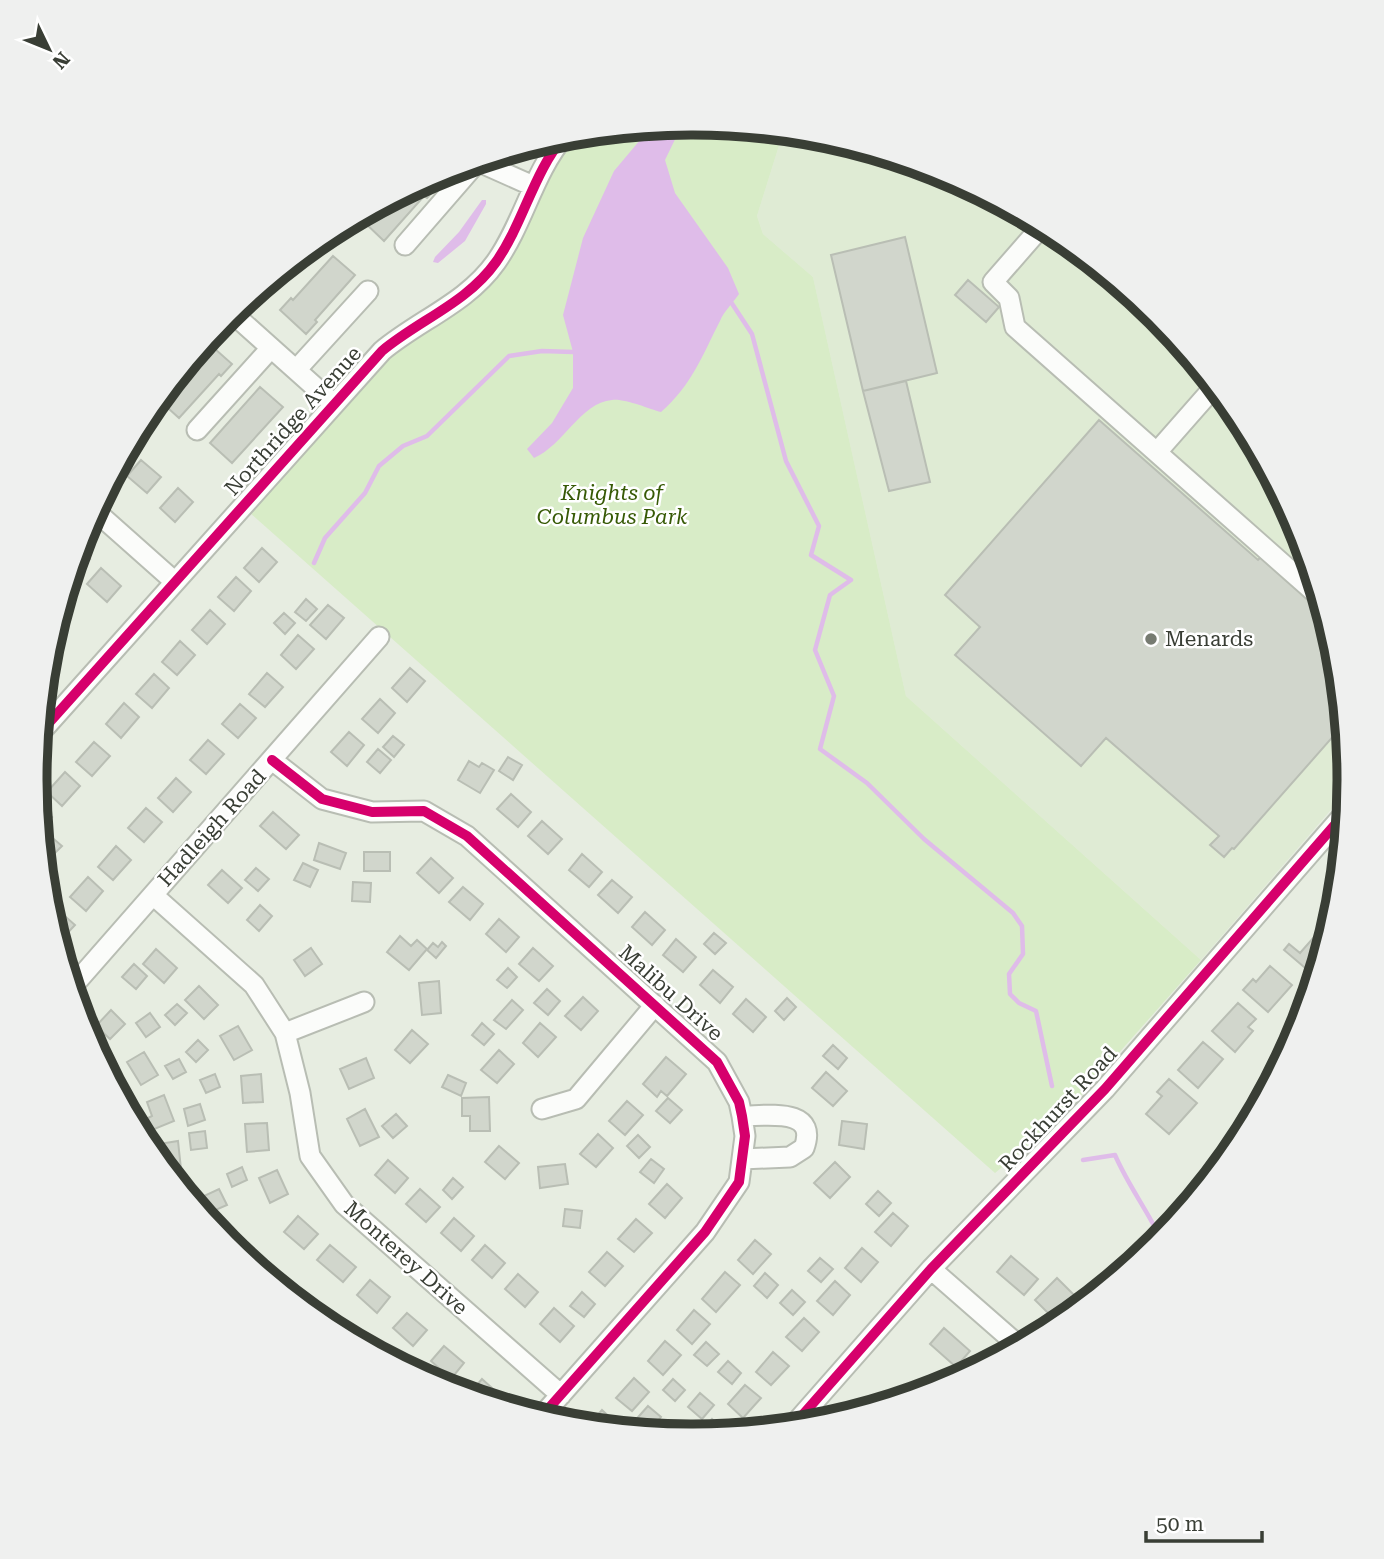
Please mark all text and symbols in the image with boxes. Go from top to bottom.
north arrow [14,14,84,84]
text: N [47,47,74,74]
street label: Northridge Avenue [220,342,366,500]
park label: Knights of Columbus Park [537,481,688,529]
place label: Menards [1165,627,1253,651]
marker: Menards [1143,631,1159,647]
street label: Hadleigh Road [153,764,271,891]
street label: Malibu Drive [614,940,728,1046]
street label: Rockhurst Road [994,1041,1122,1176]
street label: Monterey Drive [339,1196,473,1320]
scale bar [1146,1500,1262,1544]
text: 50 m [1156,1512,1204,1536]

